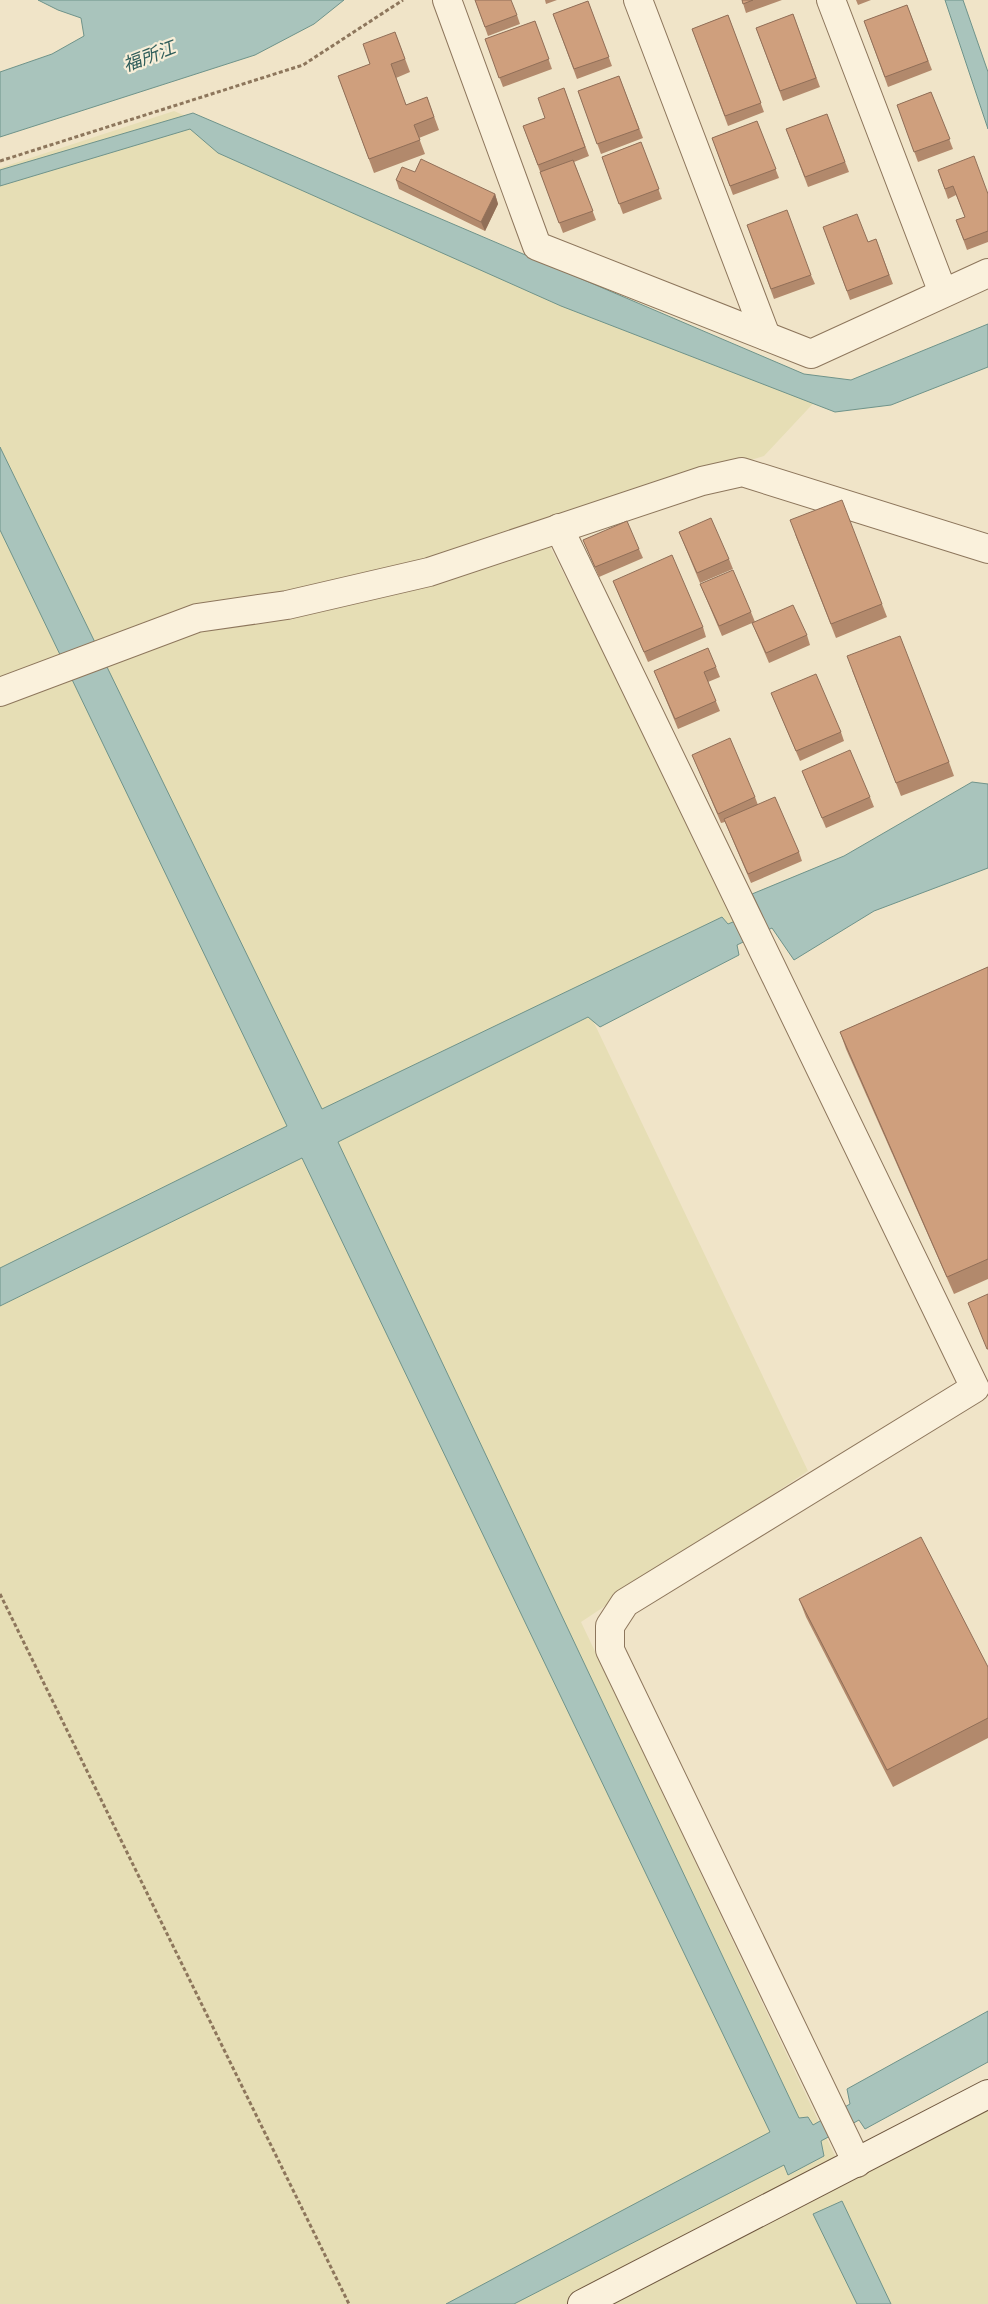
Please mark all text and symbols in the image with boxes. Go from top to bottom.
water label: 福所江 [120,35,180,76]

